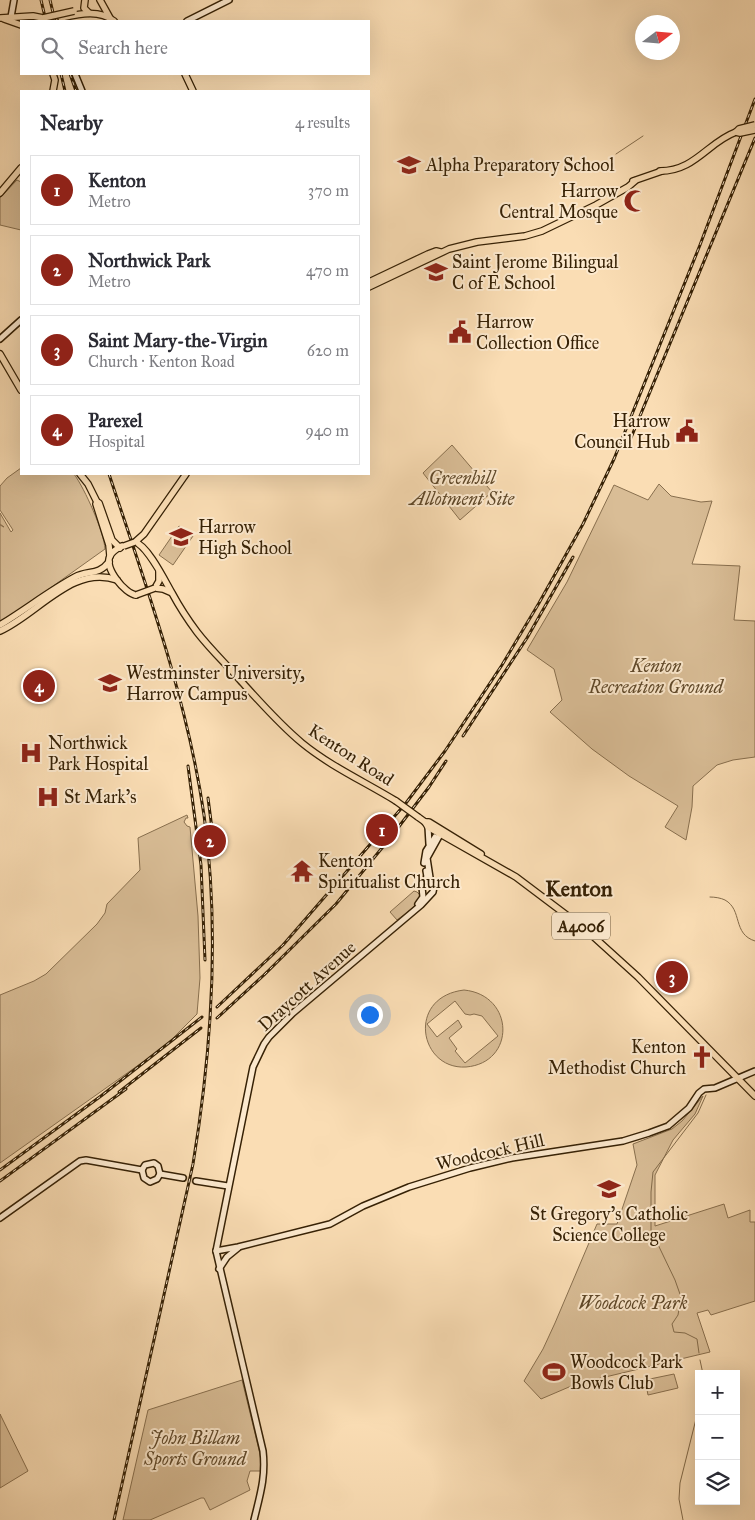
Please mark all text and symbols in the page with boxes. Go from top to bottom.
north arrow [635,15,680,60]
search box [20,20,370,75]
icon: search [38,34,66,62]
text: Search here [78,36,168,59]
text: Nearby [40,110,103,136]
text: 4 results [295,113,350,132]
school or university icon: Alpha Preparatory School [396,152,422,178]
place label: Alpha Preparatory School [425,154,614,176]
text: Kenton [88,169,146,192]
place label: Harrow Central Mosque [499,180,618,224]
text: 1 [54,181,60,200]
text: 370 m [308,181,349,200]
mosque icon: Harrow Central Mosque [622,188,648,214]
text: Metro [88,192,131,211]
text: Northwick Park [88,249,211,272]
place label: Saint Jerome Bilingual C of E School [452,251,619,294]
school or university icon: Saint Jerome Bilingual C of E School [423,259,449,285]
text: 2 [53,261,61,280]
text: 470 m [306,261,349,280]
text: Metro [88,272,131,291]
place label: Harrow Collection Office [476,311,599,354]
public building icon: Harrow Collection Office [447,319,473,345]
text: Saint Mary-the-Virgin [88,329,268,352]
text: 3 [54,341,60,360]
text: 620 m [307,341,349,360]
text: Church · Kenton Road [88,352,235,371]
text: Parexel [88,409,143,432]
place label: Harrow Council Hub [574,410,670,453]
public building icon: Harrow Council Hub [674,418,700,444]
text: 4 [53,421,61,440]
text: 940 m [305,421,349,440]
text: Hospital [88,432,145,451]
park label: Greenhill Allotment Site [408,467,516,510]
place label: Harrow High School [198,516,292,560]
school or university icon: Harrow High School [168,524,194,550]
park label: Kenton Recreation Ground [588,655,725,698]
place label: Westminster University, Harrow Campus [126,662,305,705]
pin: 4 [23,667,55,705]
school or university icon: Westminster University, Harrow Campus [97,670,123,696]
street label: Kenton Road [304,719,398,791]
place label: Northwick Park Hospital [48,732,148,775]
hospital icon: Northwick Park Hospital [18,740,44,766]
hospital icon: St Mark's [35,784,61,810]
place label: St Mark's [64,786,137,808]
pin: 1 [366,811,398,849]
pin: 2 [194,822,226,860]
place label: Kenton Spiritualist Church [318,850,460,893]
temple icon: Kenton Spiritualist Church [289,858,315,884]
district label: Kenton [545,875,613,902]
road number: A4006 [552,912,610,939]
street label: Draycott Avenue [254,936,360,1036]
pin: 3 [656,958,688,996]
your location [357,1002,383,1028]
place label: Kenton Methodist Church [548,1036,686,1079]
church icon: Kenton Methodist Church [689,1044,715,1070]
street label: Woodcock Hill [434,1129,547,1175]
school or university icon: St Gregory's Catholic Science College [596,1176,622,1202]
place label: St Gregory's Catholic Science College [530,1203,689,1247]
park label: Woodcock Park [579,1292,687,1314]
place label: Woodcock Park Bowls Club [570,1351,684,1394]
sports icon: Woodcock Park Bowls Club [541,1359,567,1385]
map controls [695,1370,740,1505]
button: + [695,1370,740,1415]
button: − [695,1415,740,1460]
park label: John Billam Sports Ground [143,1427,248,1471]
button: layers [695,1460,740,1505]

